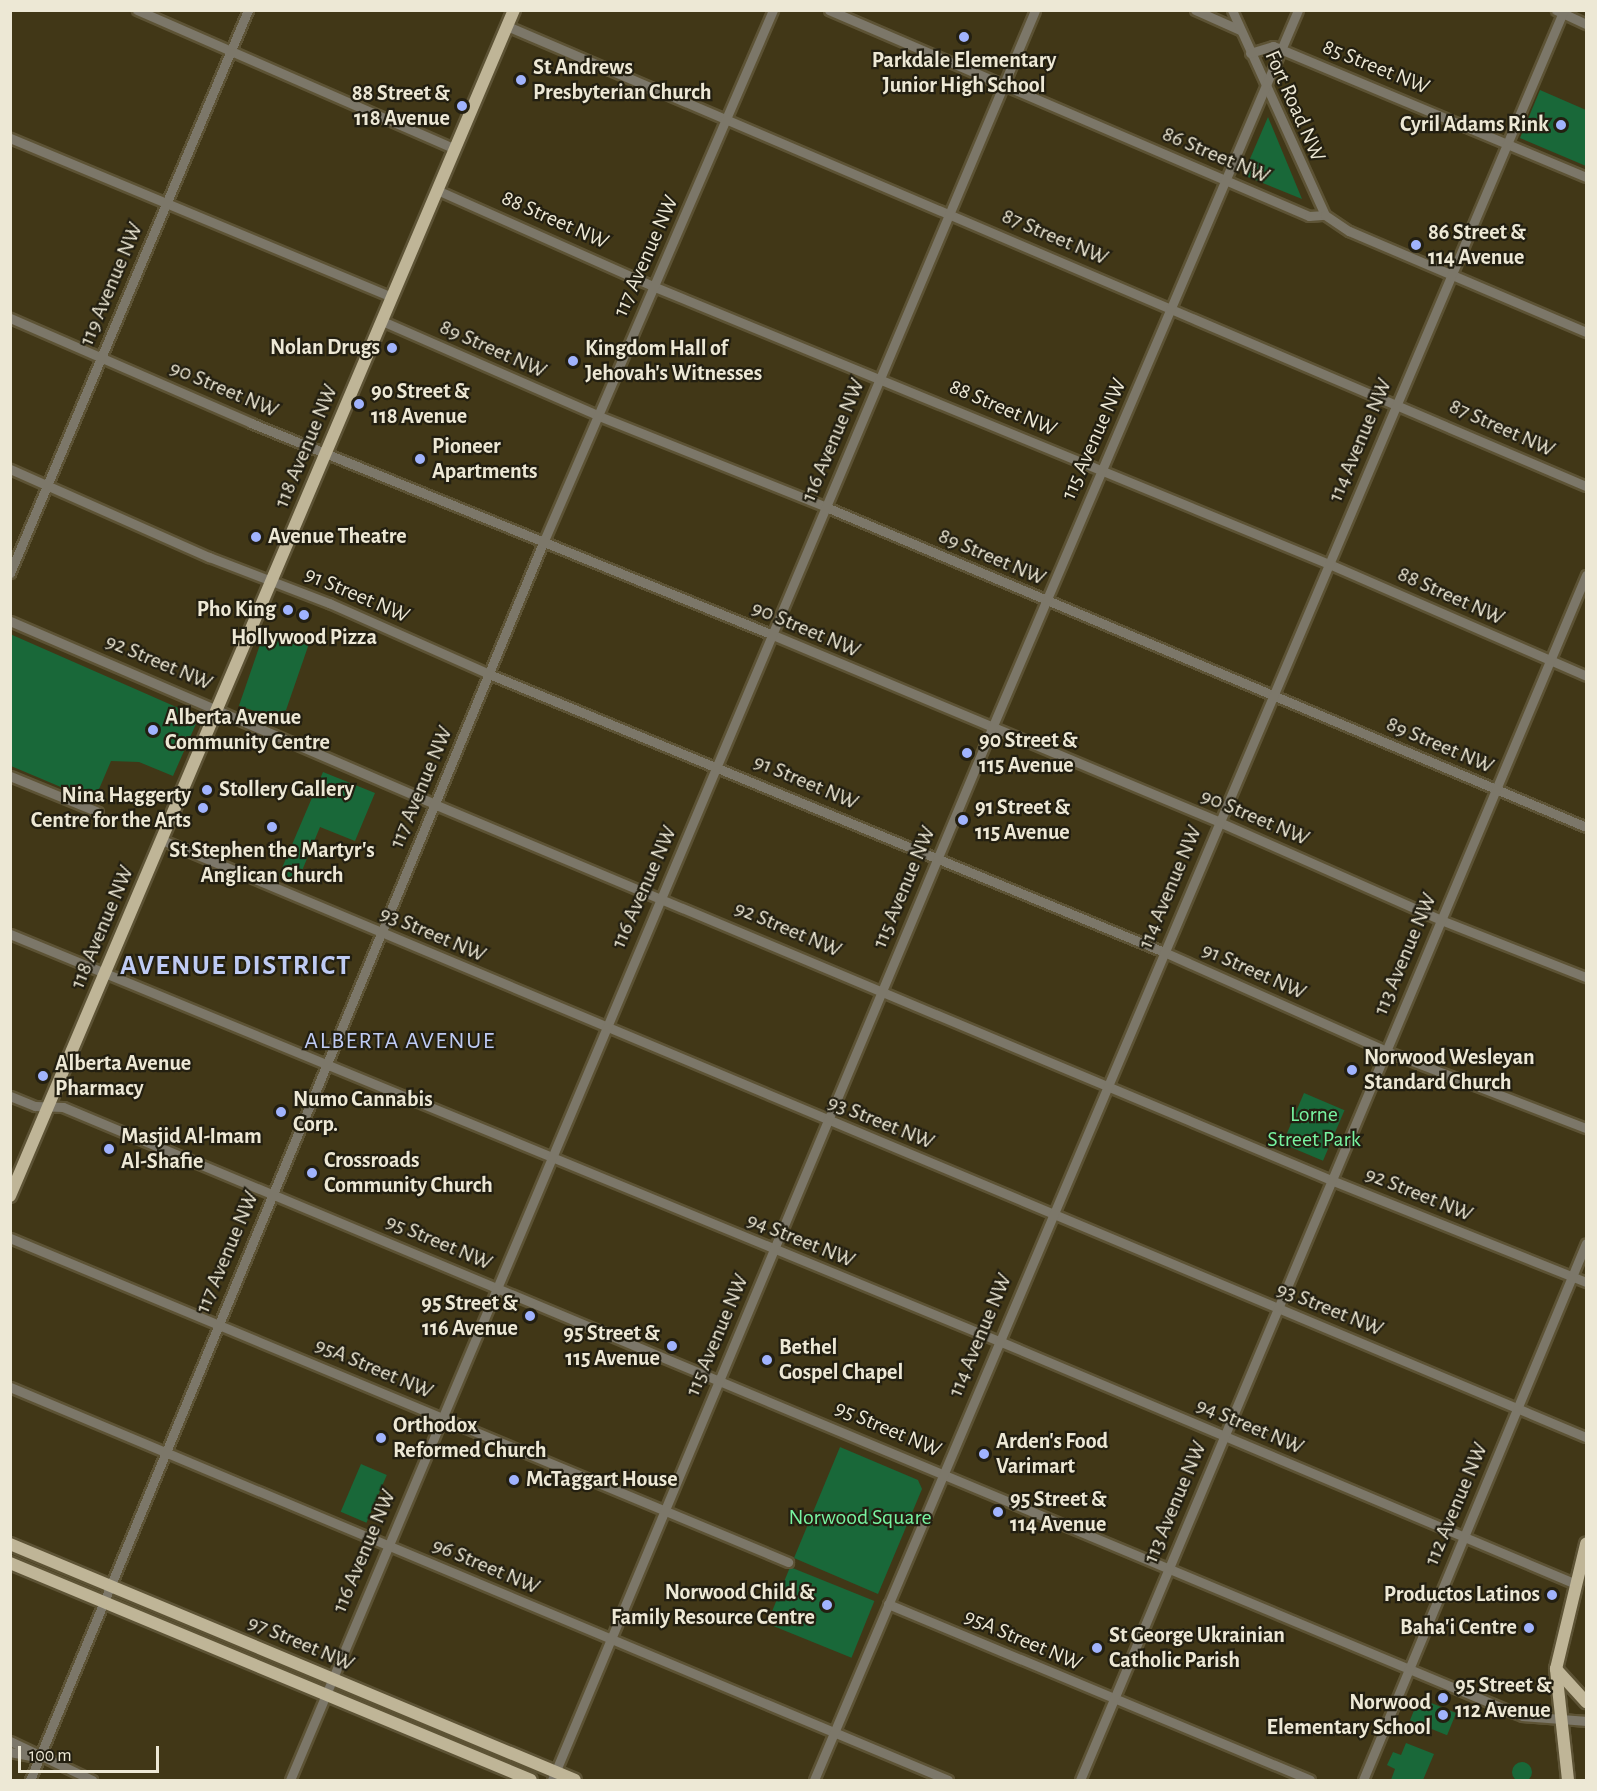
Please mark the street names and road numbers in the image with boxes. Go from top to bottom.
street label: 85 Street NW [1319,34,1433,100]
street label: Fort Road NW [1259,46,1331,166]
street label: 86 Street NW [1158,121,1274,189]
street label: 88 Street NW [497,185,613,255]
street label: 117 Avenue NW [608,191,684,321]
street label: 87 Street NW [998,203,1112,271]
street label: 119 Avenue NW [73,218,149,350]
street label: 89 Street NW [436,314,550,384]
street label: 90 Street NW [166,354,282,424]
street label: 116 Avenue NW [795,374,871,506]
street label: 88 Street NW [945,374,1061,442]
street label: 115 Avenue NW [1055,374,1133,504]
street label: 114 Avenue NW [1322,374,1398,506]
street label: 118 Avenue NW [268,380,344,512]
street label: 87 Street NW [1445,393,1559,463]
street label: 89 Street NW [934,523,1050,591]
street label: 91 Street NW [301,561,413,629]
street label: 88 Street NW [1393,561,1509,631]
street label: 90 Street NW [748,594,864,664]
street label: 92 Street NW [102,628,216,696]
street label: 89 Street NW [1382,711,1498,779]
street label: 117 Avenue NW [383,722,459,852]
street label: 91 Street NW [750,748,862,816]
street label: 90 Street NW [1197,782,1313,852]
street label: 114 Avenue NW [1132,821,1208,953]
street label: 116 Avenue NW [605,822,683,952]
street label: 115 Avenue NW [866,822,942,952]
street label: 118 Avenue NW [64,861,140,993]
street label: 113 Avenue NW [1367,889,1443,1019]
street label: 92 Street NW [731,895,845,963]
street label: 93 Street NW [376,900,490,968]
street label: 91 Street NW [1198,936,1310,1006]
street label: 93 Street NW [824,1089,938,1155]
street label: 92 Street NW [1361,1160,1477,1228]
street label: 117 Avenue NW [189,1187,265,1317]
street label: 94 Street NW [743,1206,859,1274]
street label: 95 Street NW [382,1208,496,1276]
street label: 114 Avenue NW [942,1269,1018,1401]
street label: 115 Avenue NW [679,1270,755,1400]
street label: 93 Street NW [1273,1276,1387,1342]
street label: 95A Street NW [311,1331,437,1405]
street label: 94 Street NW [1192,1392,1308,1460]
street label: 95 Street NW [831,1395,945,1463]
street label: 113 Avenue NW [1137,1437,1213,1567]
street label: 112 Avenue NW [1418,1439,1494,1569]
street label: 116 Avenue NW [326,1485,402,1617]
street label: 96 Street NW [428,1532,544,1600]
street label: 95A Street NW [960,1603,1086,1677]
street label: 97 Street NW [244,1609,358,1677]

